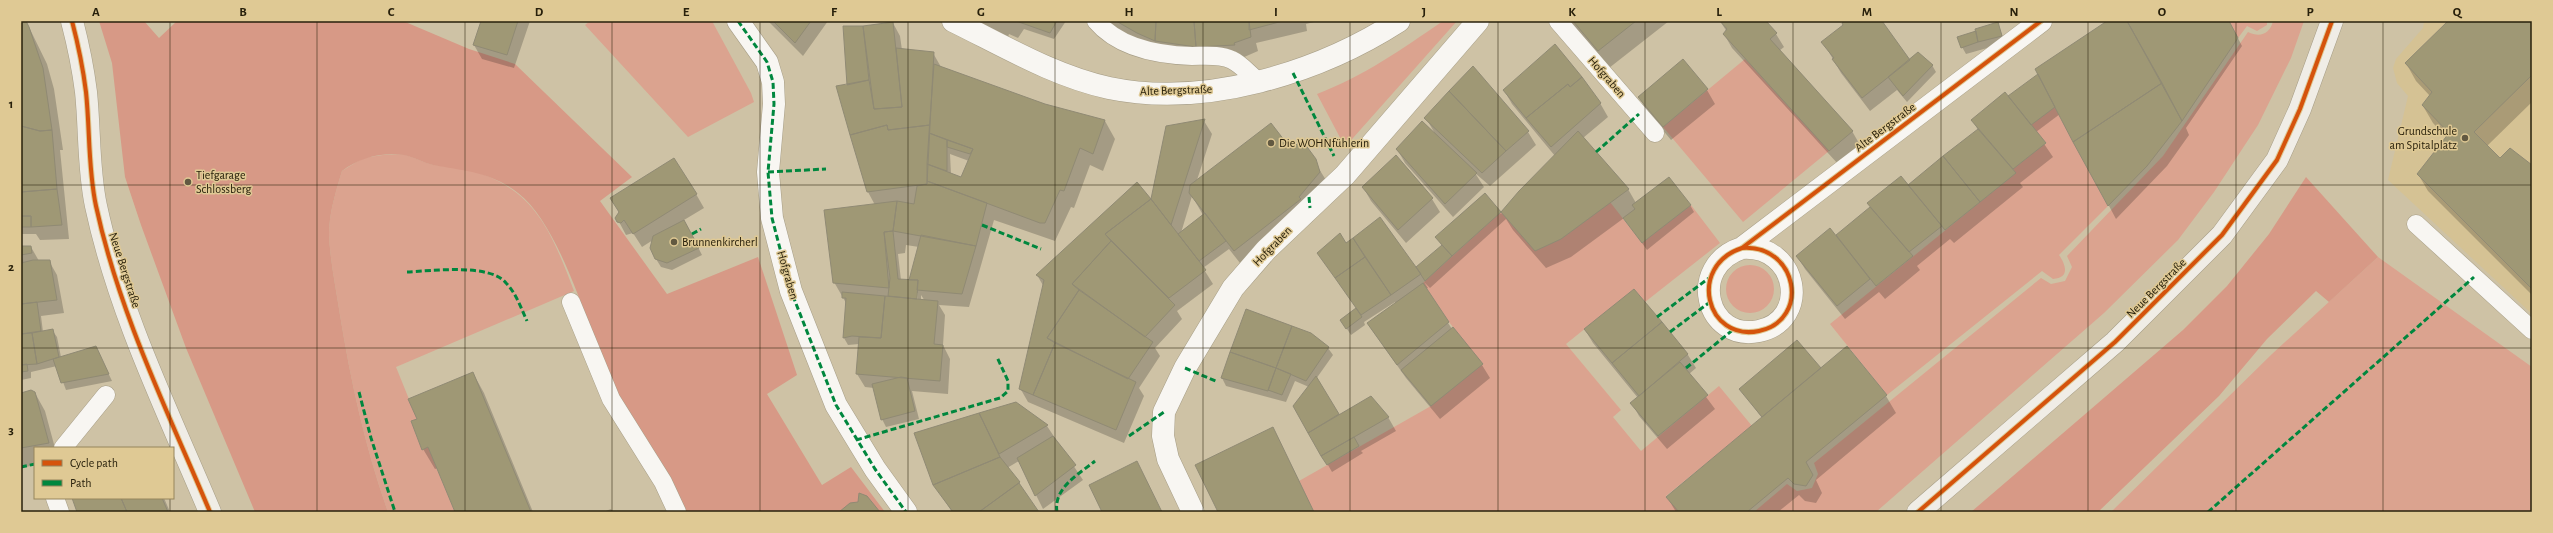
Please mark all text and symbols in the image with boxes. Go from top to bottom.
text: A [92,6,100,19]
text: B [239,6,247,19]
text: C [388,6,395,19]
text: D [535,6,544,19]
text: E [683,6,690,19]
text: F [831,6,838,19]
text: G [977,6,985,19]
text: H [1124,6,1134,19]
text: I [1274,6,1278,19]
text: J [1422,6,1426,19]
text: K [1568,6,1576,19]
text: L [1716,6,1722,19]
text: M [1862,6,1872,19]
text: N [2009,6,2019,19]
text: O [2158,6,2167,19]
text: P [2306,6,2314,19]
text: Q [2453,6,2463,19]
street label: Hofgraben [1586,54,1628,100]
street label: Alte Bergstraße [1140,83,1212,97]
text: 1 [9,98,13,111]
street label: Alte Bergstraße [1852,100,1918,154]
place label: Grundschule am Spitalplatz [2390,125,2457,151]
marker: Grundschule am Spitalplatz [2460,133,2470,143]
place label: Die WOHNfühlerin [1279,137,1369,149]
marker: Die WOHNfühlerin [1266,138,1276,148]
place label: Tiefgarage Schlossberg [196,169,252,195]
marker: Tiefgarage Schlossberg [183,177,193,187]
street label: Hofgraben [1250,224,1294,268]
street label: Neue Bergstraße [107,231,143,309]
place label: Brunnenkircherl [682,236,758,248]
marker: Brunnenkircherl [669,237,679,247]
street label: Hofgraben [775,249,801,301]
street label: Neue Bergstraße [2124,256,2188,320]
text: 2 [8,261,14,274]
text: 3 [8,424,14,437]
legend [34,447,174,499]
text: Cycle path [70,457,118,470]
text: Path [70,477,92,489]

